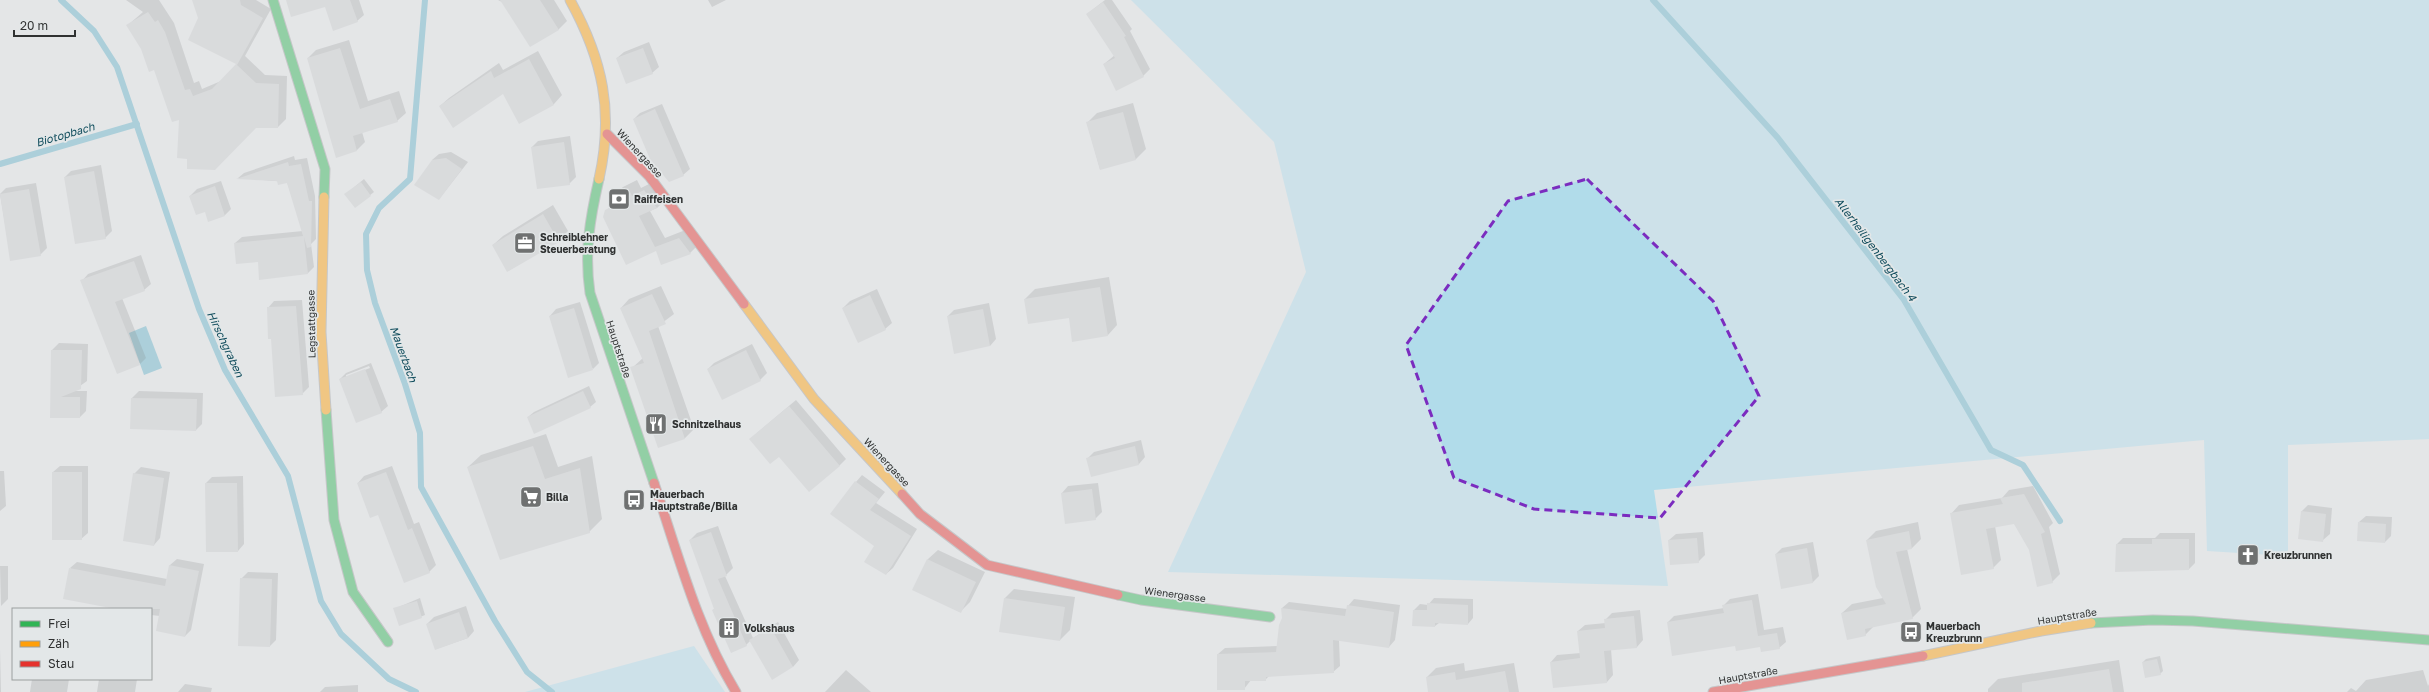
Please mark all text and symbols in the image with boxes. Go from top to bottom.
scale bar [14,12,75,38]
text: 20 m [20,18,48,33]
water label: Biotopbach [34,119,97,150]
street label: Wienergasse [614,126,666,180]
bank icon: Raiffeisen [606,186,632,212]
place label: Raiffeisen [634,193,683,205]
water label: Allerheiligenbergbach 4 [1832,195,1920,305]
office icon: Schreiblehner Steuerberatung [512,230,538,256]
place label: Schreiblehner Steuerberatung [540,231,616,255]
street label: Legstattgasse [304,289,318,358]
water label: Hirschgraben [204,309,247,381]
street label: Hauptstraße [604,319,634,379]
water label: Mauerbach [388,324,421,385]
restaurant icon: Schnitzelhaus [643,411,669,437]
place label: Schnitzelhaus [672,418,742,430]
street label: Wienergasse [861,435,913,489]
supermarket icon: Billa [518,484,544,510]
bus stop icon: Mauerbach Hauptstraße/Billa [621,487,647,513]
place label: Mauerbach Hauptstraße/Billa [650,488,738,512]
place label: Billa [546,491,568,503]
church icon: Kreuzbrunnen [2235,542,2261,568]
place label: Kreuzbrunnen [2264,549,2332,561]
street label: Wienergasse [1143,584,1207,604]
street label: Hauptstraße [2037,605,2098,627]
legend [12,608,152,680]
building icon: Volkshaus [716,615,742,641]
text: Frei [48,616,70,631]
bus stop icon: Mauerbach Kreuzbrunn [1898,619,1924,645]
place label: Mauerbach Kreuzbrunn [1926,620,1982,644]
place label: Volkshaus [744,622,795,634]
text: Zäh [48,636,69,651]
text: Stau [48,656,74,671]
street label: Hauptstraße [1718,664,1779,686]

